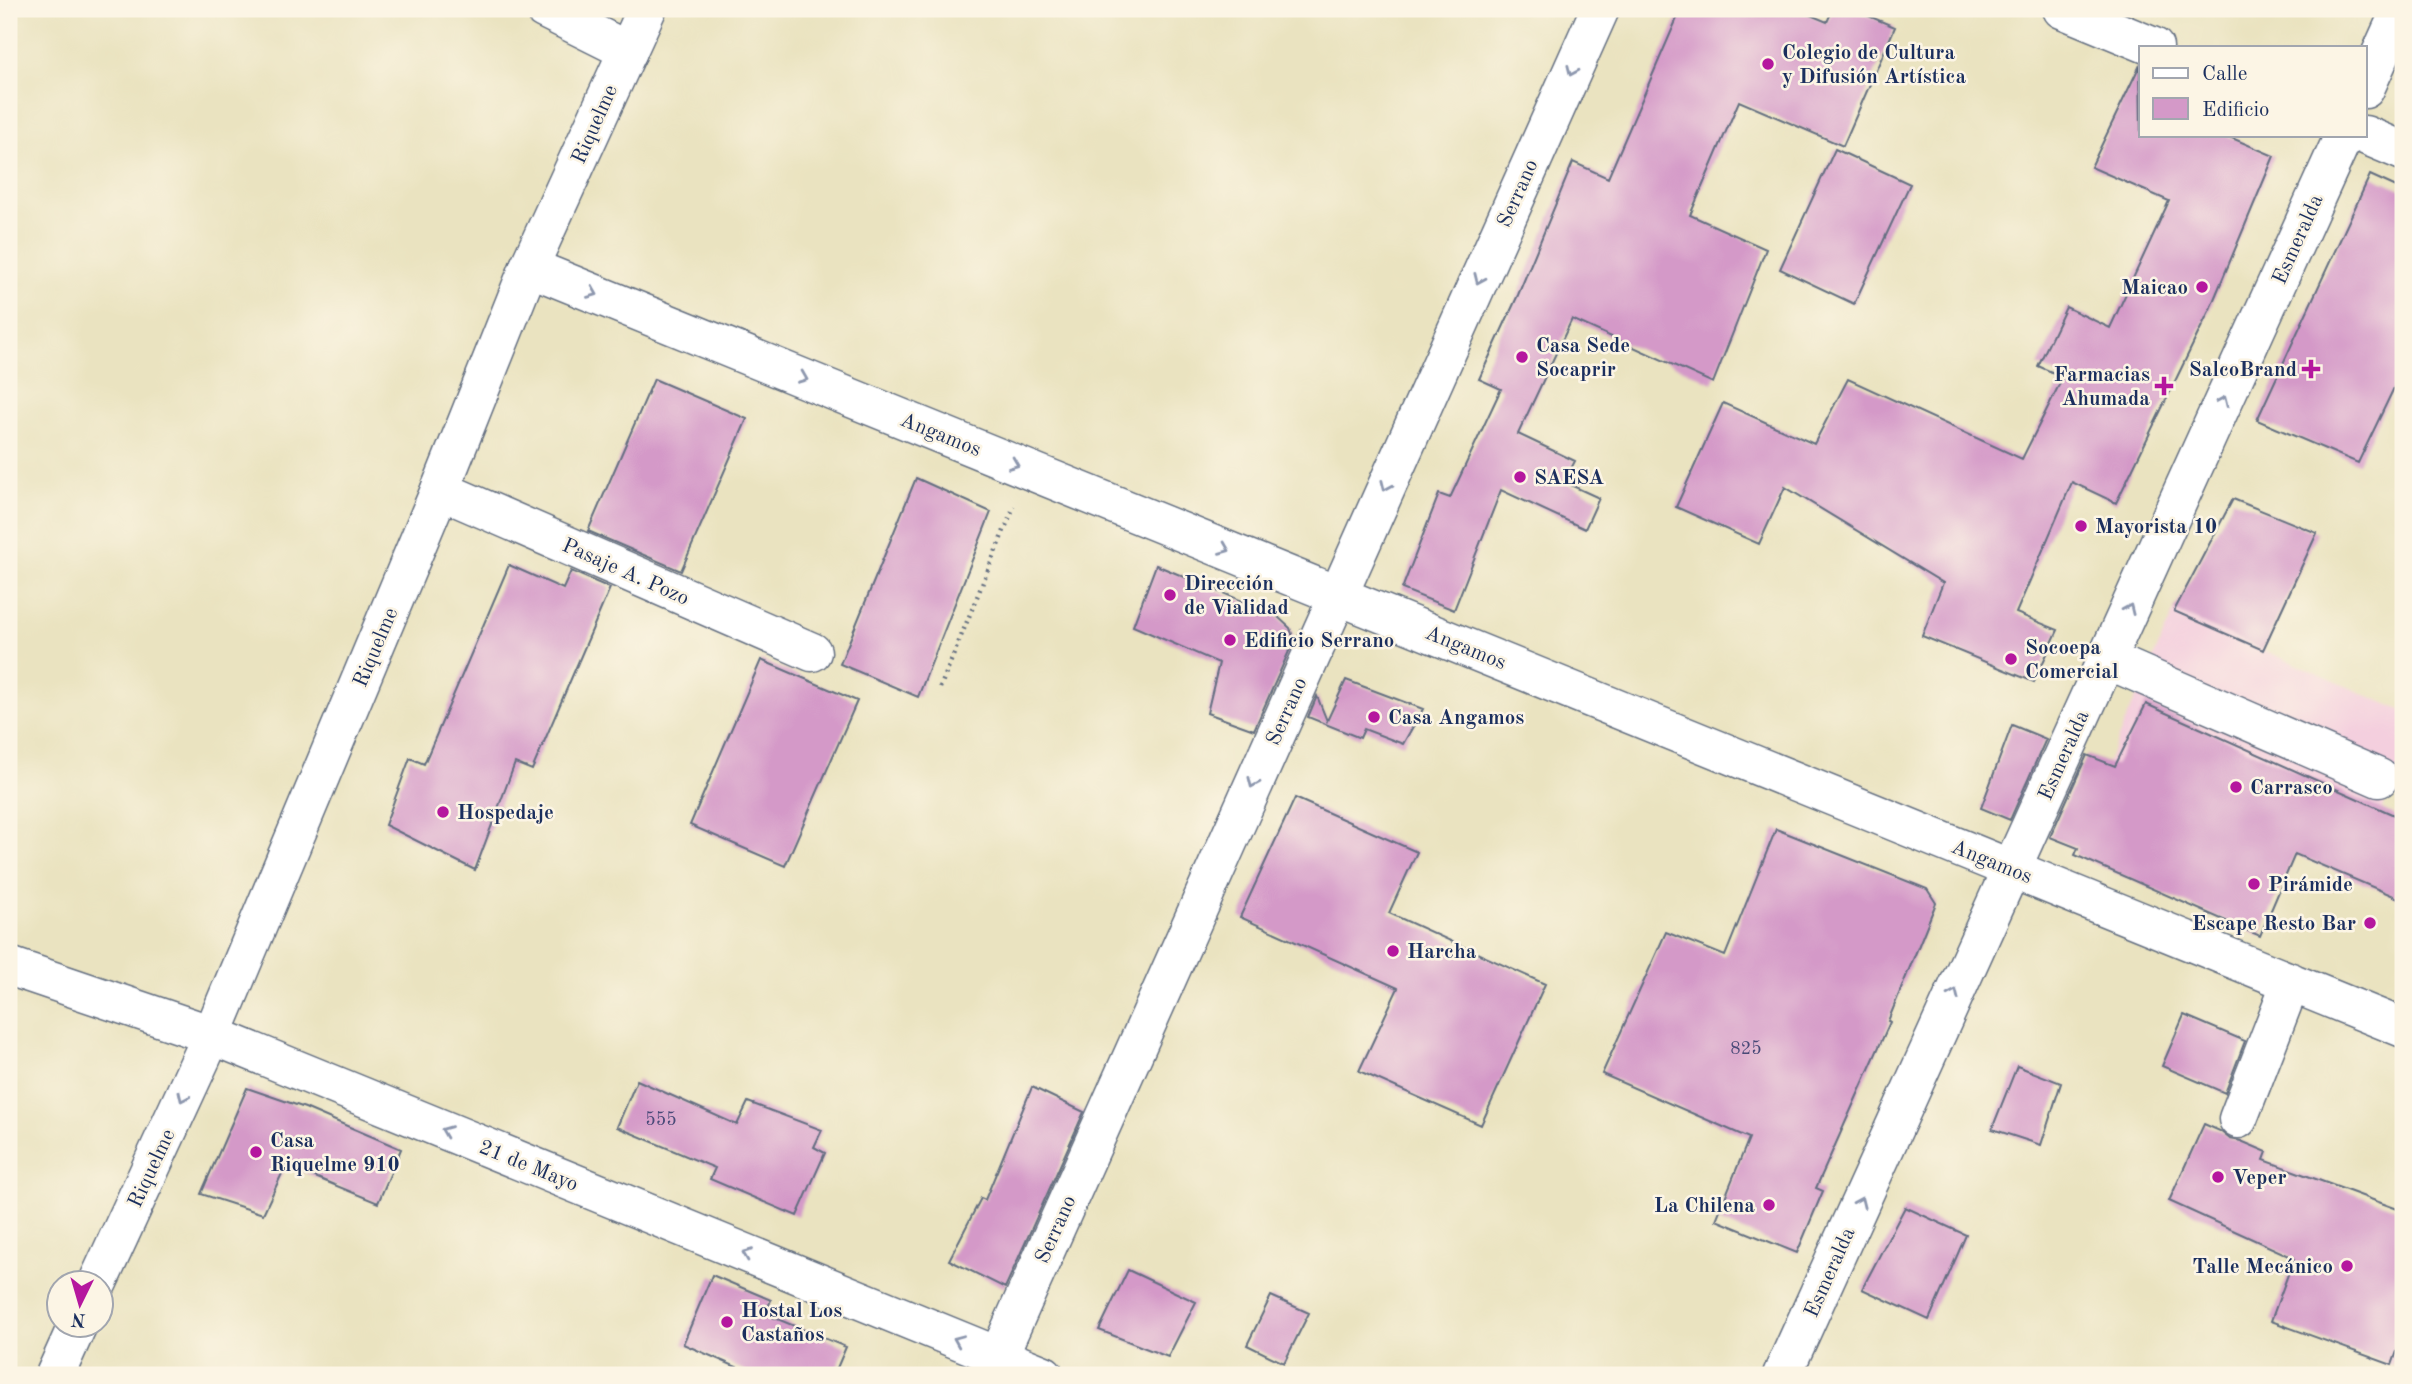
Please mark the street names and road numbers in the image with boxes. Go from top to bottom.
street label: Riquelme [569,82,622,167]
street label: Serrano [1494,156,1543,231]
street label: Esmeralda [2269,192,2327,288]
street label: Angamos [897,410,984,461]
street label: Pasaje A. Pozo [559,535,692,610]
street label: Riquelme [350,605,402,690]
street label: Angamos [1422,623,1509,674]
street label: Serrano [1263,674,1312,749]
street label: Esmeralda [2035,708,2093,804]
street label: Angamos [1948,837,2035,888]
street label: Riquelme [125,1126,180,1211]
street label: 21 de Mayo [476,1137,581,1196]
street label: Serrano [1032,1192,1081,1267]
street label: Esmeralda [1801,1225,1859,1321]

